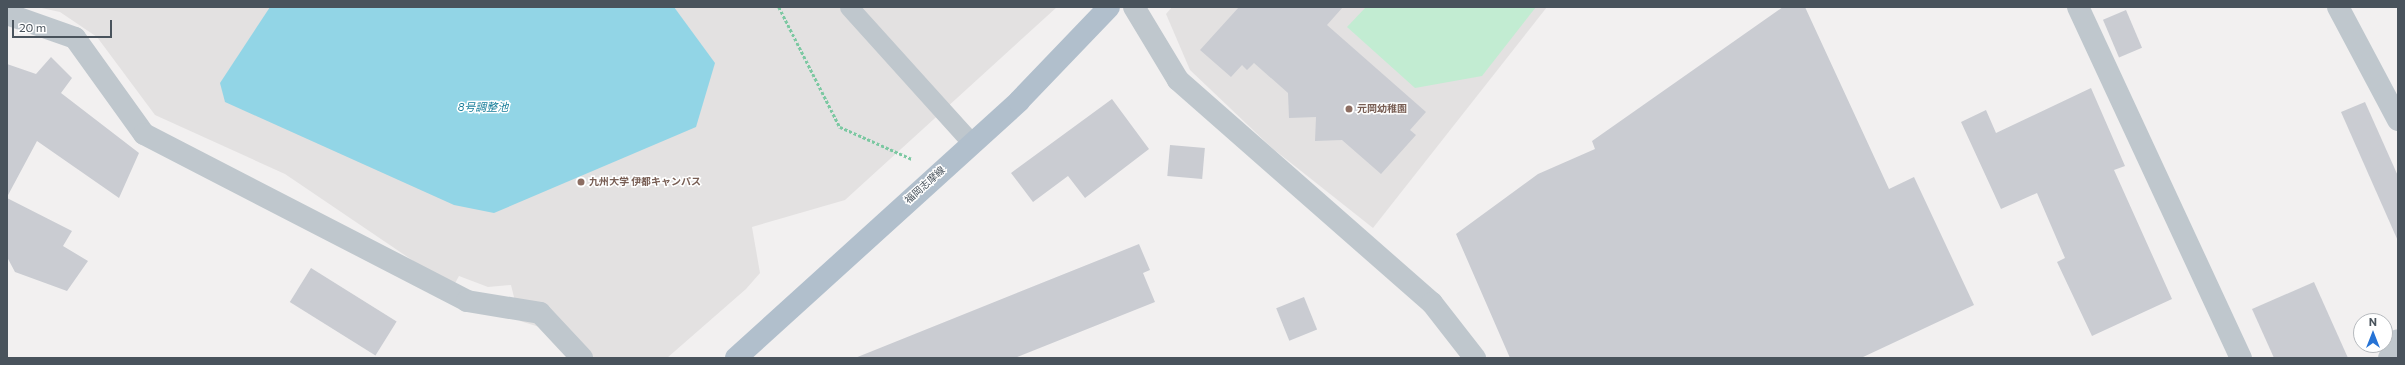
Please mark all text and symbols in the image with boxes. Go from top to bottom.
scale bar [14,12,114,38]
text: 20 m [19,20,46,34]
water label: 8号調整池 [458,100,508,114]
place label: 元岡幼稚園 [1357,103,1407,115]
marker: 元岡幼稚園 [1344,104,1354,114]
street label: 福岡志摩線 [902,164,948,206]
place label: 九州大学 伊都キャンパス [589,176,701,188]
marker: 九州大学 伊都キャンパス [576,177,586,187]
north arrow [2353,313,2393,353]
text: N [2369,315,2377,328]

